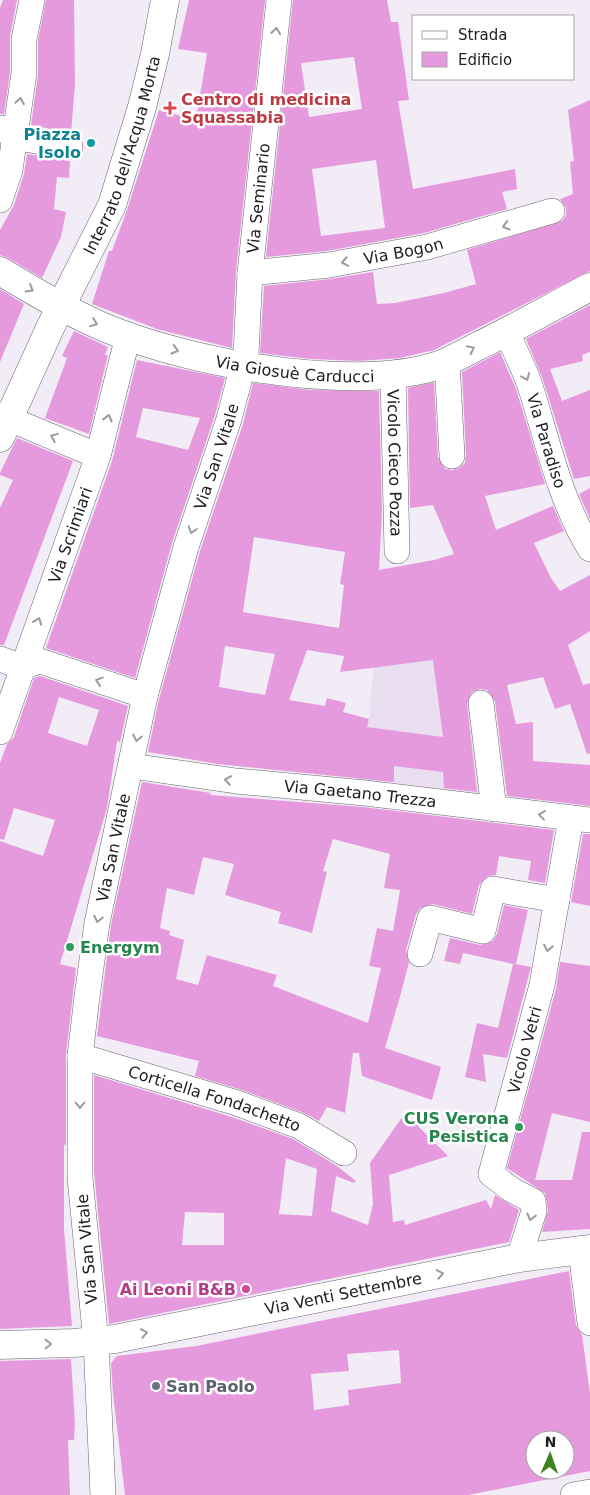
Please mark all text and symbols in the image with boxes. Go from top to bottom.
legend [412,15,575,80]
text: Strada [458,26,507,44]
one-way arrow [270,27,281,35]
text: Edificio [458,51,512,69]
street label: Interrato dell'Acqua Morta [79,54,164,258]
place label: Centro di medicina Squassabia [181,90,351,127]
one-way arrow [14,97,24,105]
marker: Centro di medicina Squassabia [163,101,177,115]
place label: Piazza Isolo [24,125,81,162]
marker: Piazza Isolo [85,137,97,149]
street label: Via Seminario [243,142,273,254]
one-way arrow [502,220,510,230]
street label: Via Bogon [362,233,445,268]
one-way arrow [340,256,349,266]
one-way arrow [25,283,34,293]
one-way arrow [89,316,98,327]
one-way arrow [171,344,179,354]
one-way arrow [466,345,475,356]
street label: Via Giosuè Carducci [214,351,375,386]
one-way arrow [520,372,531,381]
street label: Vicolo Cieco Pozza [384,389,406,537]
street label: Via Paradiso [523,391,570,491]
street label: Via San Vitale [190,401,242,512]
one-way arrow [102,413,113,422]
one-way arrow [50,433,59,444]
street label: Via Scrimiari [44,484,96,586]
one-way arrow [188,525,198,534]
one-way arrow [32,617,42,626]
one-way arrow [95,677,104,687]
one-way arrow [132,733,142,742]
one-way arrow [224,775,232,786]
street label: Via Gaetano Trezza [283,776,438,811]
street label: Via San Vitale [92,792,134,904]
one-way arrow [537,810,545,821]
one-way arrow [94,914,104,923]
place label: Energym [80,938,160,957]
marker: Energym [64,941,76,953]
one-way arrow [544,943,554,952]
street label: Vicolo Vetri [504,1004,545,1096]
street label: Corticella Fondachetto [126,1061,303,1135]
one-way arrow [75,1102,85,1109]
place label: CUS Verona Pesistica [404,1109,509,1146]
marker: CUS Verona Pesistica [513,1121,525,1133]
street label: Via San Vitale [73,1193,101,1305]
one-way arrow [527,1212,537,1221]
street label: Via Venti Settembre [263,1268,423,1318]
one-way arrow [436,1269,445,1280]
place label: Ai Leoni B&B [120,1280,236,1299]
marker: Ai Leoni B&B [240,1283,252,1295]
one-way arrow [139,1329,148,1339]
one-way arrow [44,1339,52,1349]
place label: San Paolo [166,1377,255,1396]
marker: San Paolo [150,1380,162,1392]
north arrow [525,1430,575,1480]
text: N [544,1434,557,1450]

